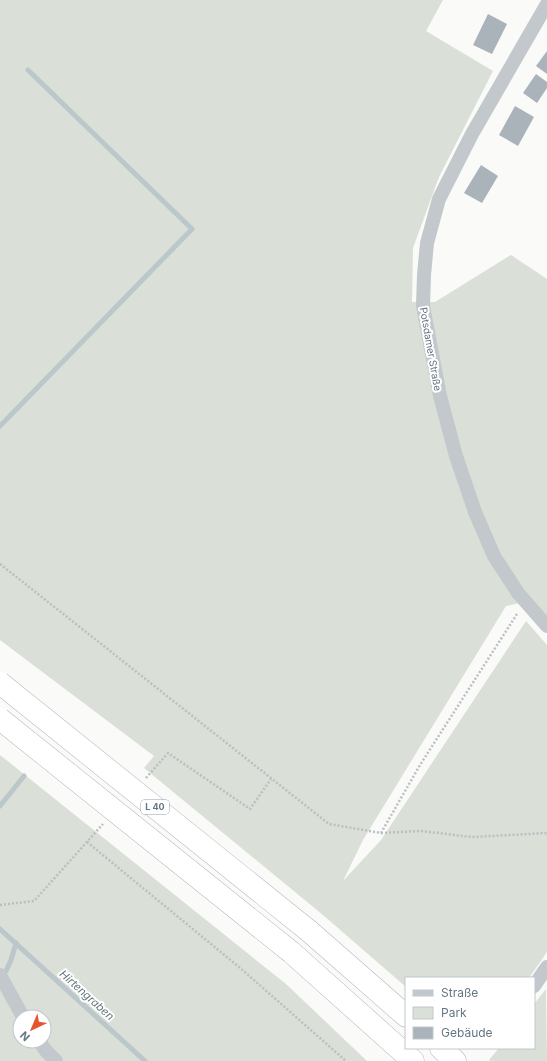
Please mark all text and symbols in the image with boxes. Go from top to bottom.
street label: Potsdamer Straße [418,306,444,392]
road number: L 40 [141,800,169,814]
water label: Hirtengraben [57,967,118,1023]
legend [405,977,535,1049]
text: Straße [441,985,478,1000]
text: Park [441,1005,467,1020]
north arrow [12,1009,52,1049]
text: Gebäude [441,1025,493,1040]
text: N [17,1028,33,1044]

